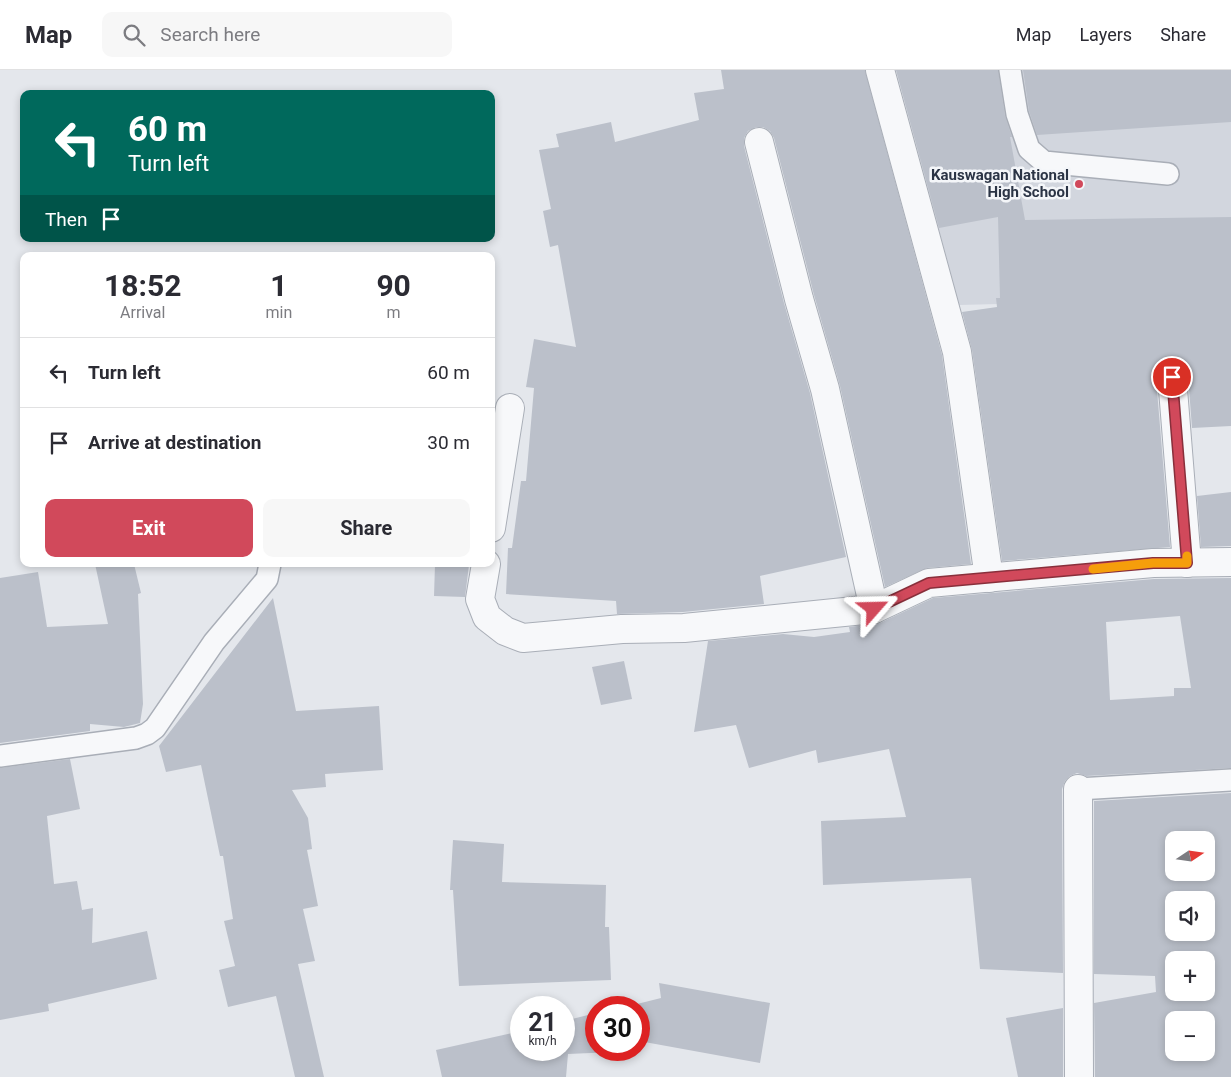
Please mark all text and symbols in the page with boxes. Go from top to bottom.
search box [102,12,452,57]
text: Map [25,21,72,49]
icon: search [120,21,148,49]
text: Search here [160,23,260,46]
text: Map [1016,24,1051,45]
text: Layers [1079,24,1132,45]
text: Share [1160,24,1206,45]
text: 60 m [128,109,207,150]
icon: left [45,110,110,175]
text: Turn left [128,151,209,176]
place label: Kauswagan National High School [931,166,1069,201]
marker: Kauswagan National High School [1073,178,1085,190]
icon: arrive [97,205,125,233]
text: Then [45,208,87,231]
text: 18:52 [104,268,181,303]
text: 1 [270,268,288,303]
text: 90 [376,268,411,303]
text: Arrival [120,303,165,322]
text: min [266,303,292,322]
text: m [387,303,401,322]
pin [1151,356,1193,398]
icon: left [45,359,73,387]
text: Turn left [88,361,161,384]
text: 60 m [427,361,470,384]
icon: arrive [1158,363,1186,391]
icon: arrive [45,429,73,457]
text: Arrive at destination [88,431,261,454]
text: 30 m [427,431,470,454]
button: Exit [45,499,253,557]
button: Share [263,499,470,557]
position arrow [847,582,899,634]
north arrow [1165,831,1215,881]
map controls [1165,831,1215,1061]
button: sound [1165,891,1215,941]
button: + [1165,951,1215,1001]
speed limit sign: 30 [585,996,650,1061]
text: 21 [528,1008,557,1037]
button: − [1165,1011,1215,1061]
text: km/h [528,1034,557,1048]

